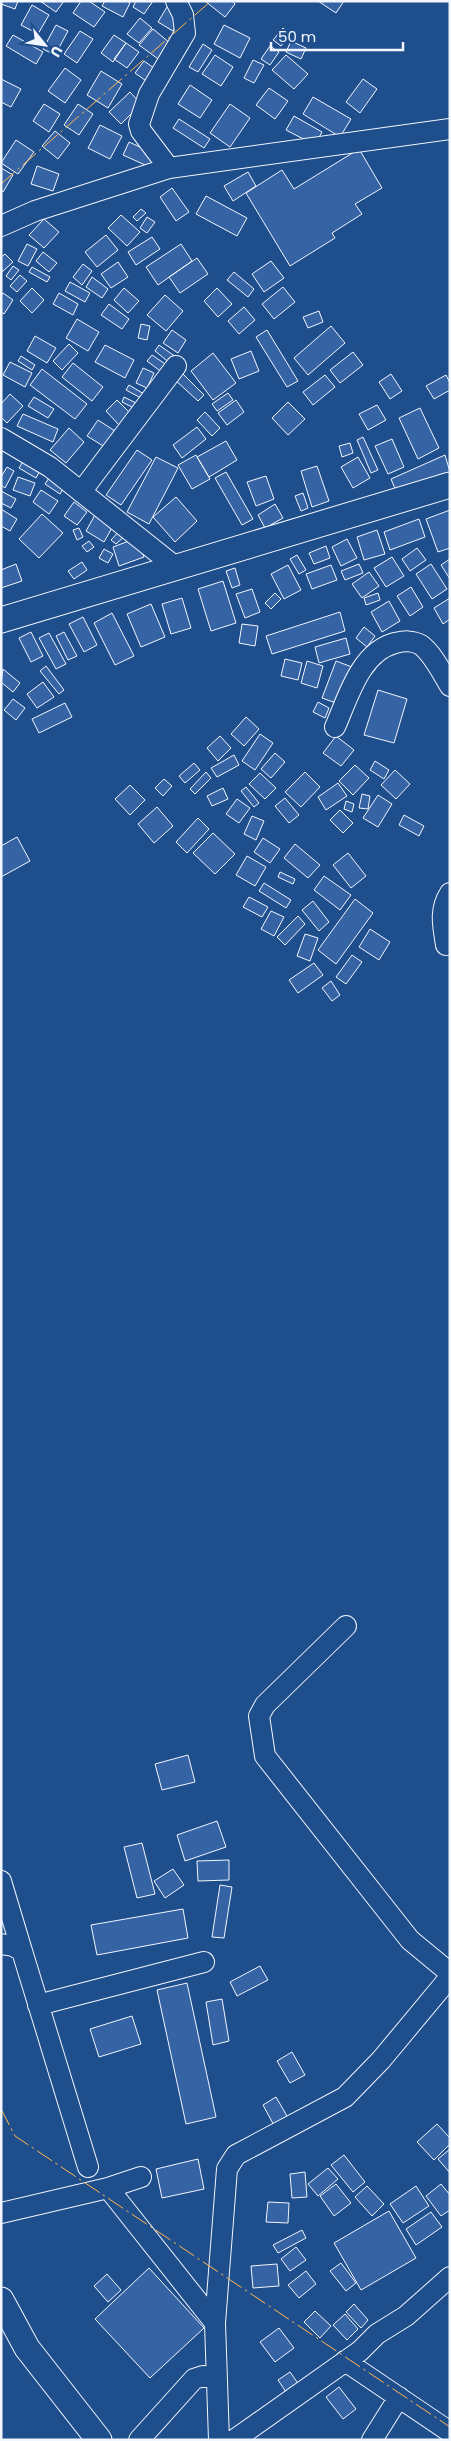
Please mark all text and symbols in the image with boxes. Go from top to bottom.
north arrow [20,20,70,70]
scale bar [271,20,404,52]
text: 50 m [278,26,316,47]
text: U [45,42,67,61]

